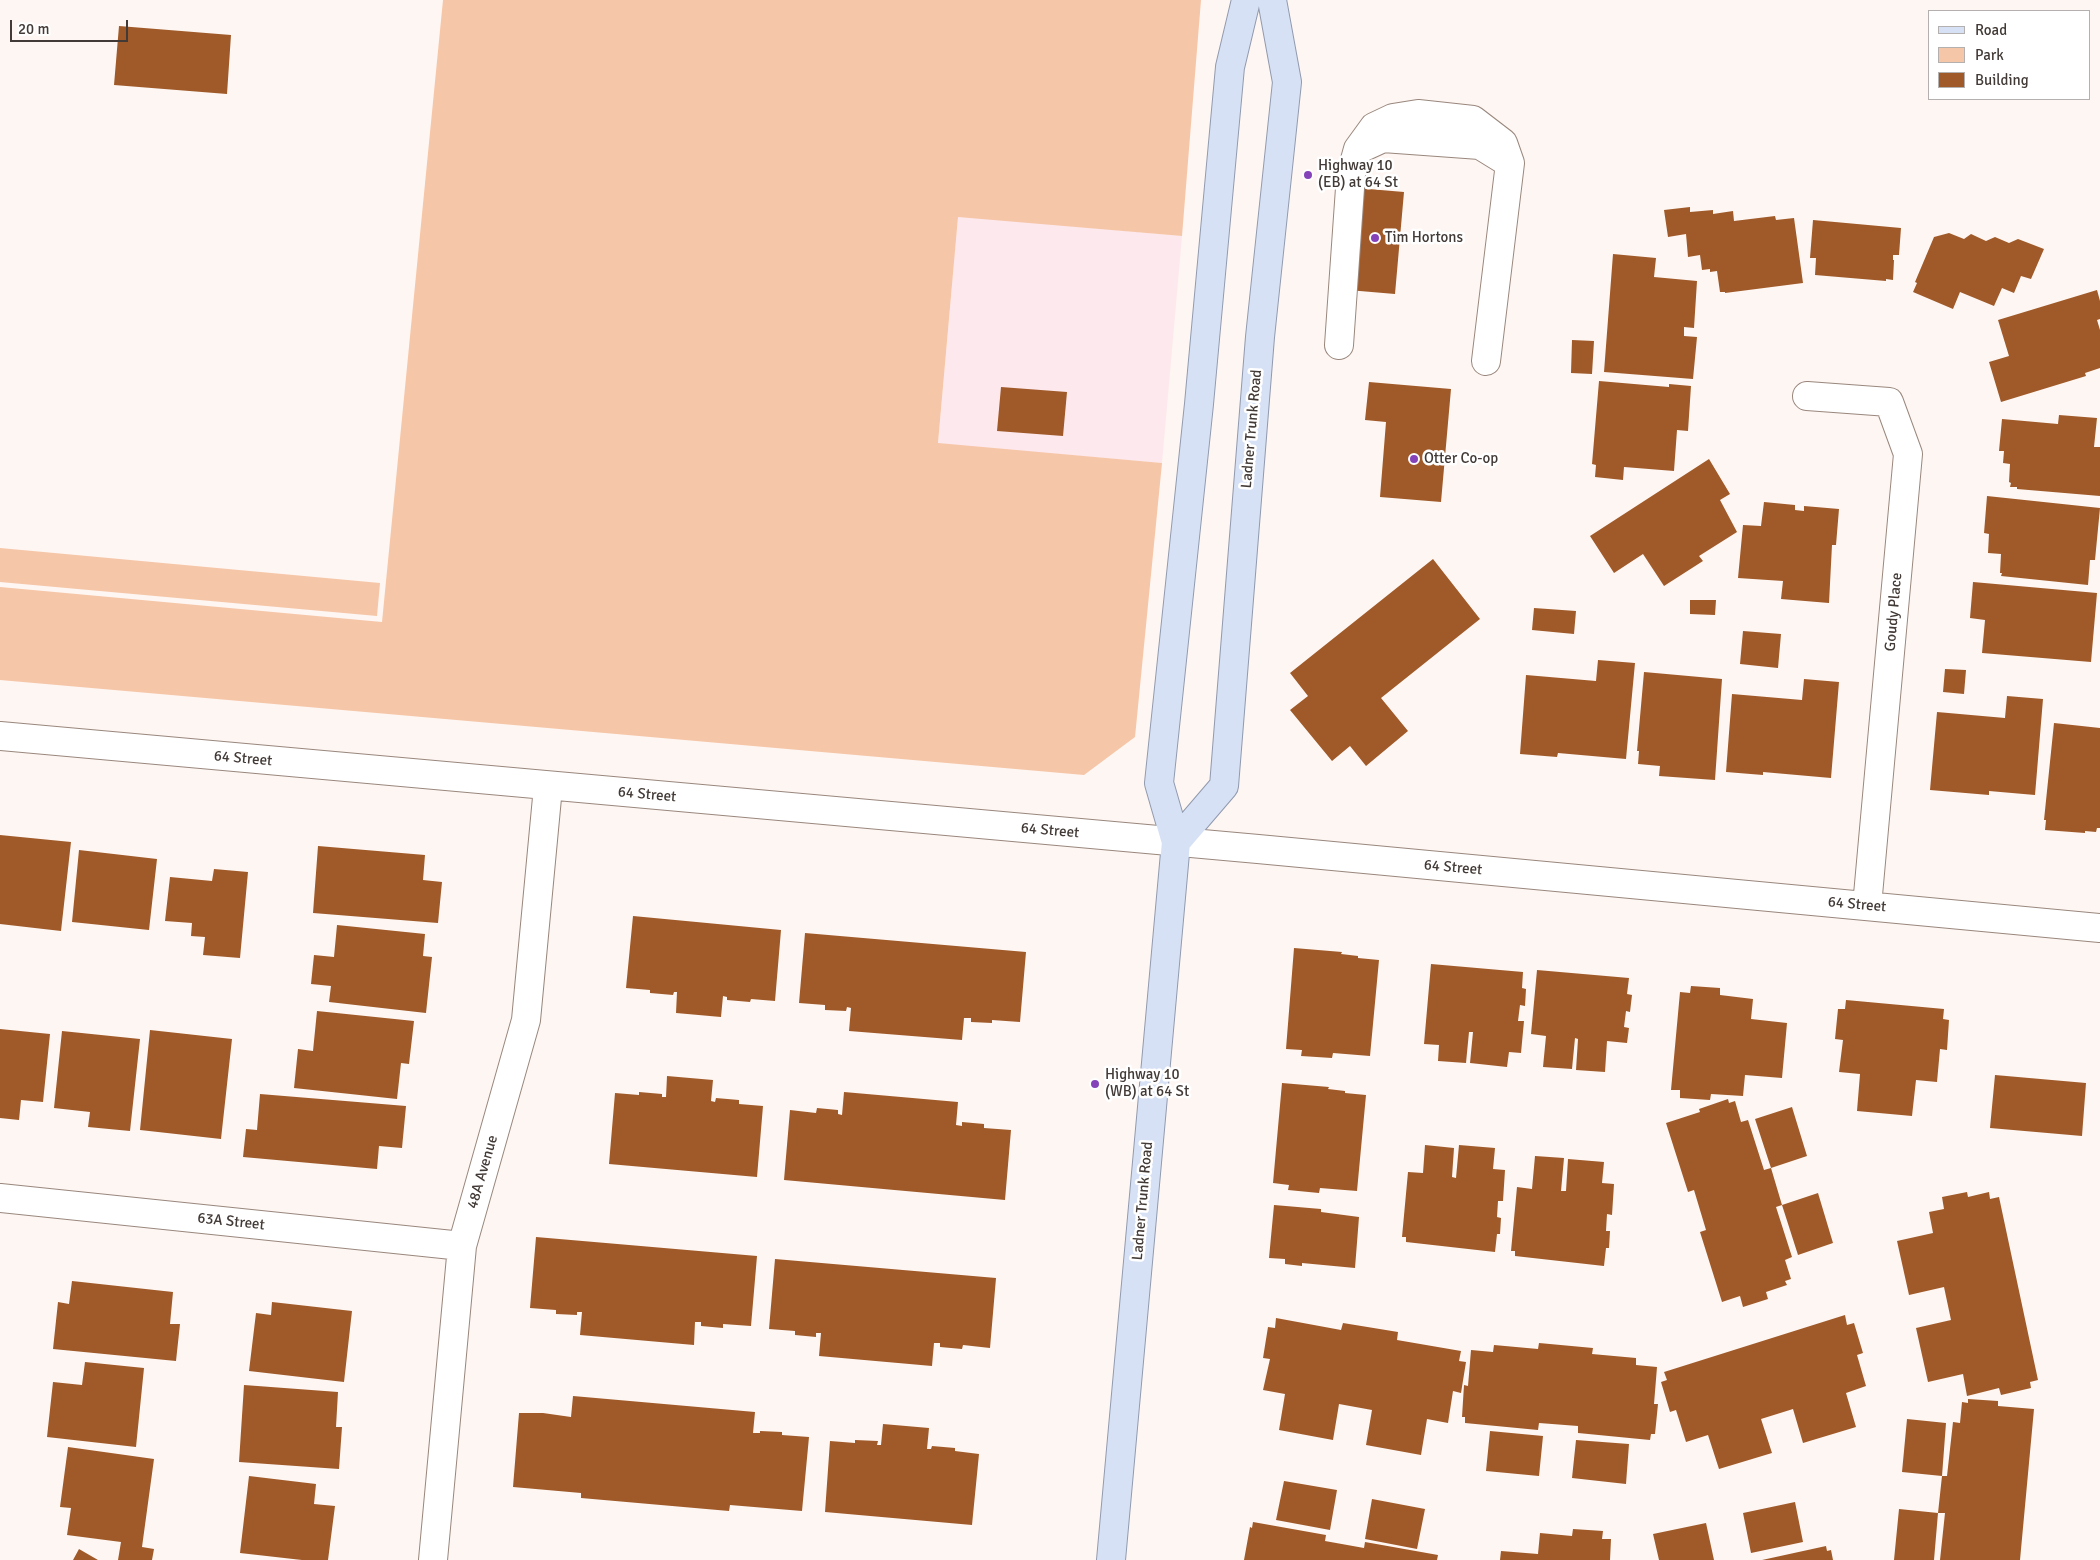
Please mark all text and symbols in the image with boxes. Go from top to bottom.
scale bar [12,10,130,42]
legend [1928,10,2090,100]
text: 20 m [18,20,49,38]
text: Road [1975,21,2007,39]
text: Park [1975,46,2004,64]
text: Building [1975,71,2029,89]
place label: Highway 10 (EB) at 64 St [1318,157,1398,192]
marker: Highway 10 (EB) at 64 St [1302,169,1314,181]
place label: Tim Hortons [1385,229,1463,247]
marker: Tim Hortons [1369,232,1381,244]
street label: Ladner Trunk Road [1238,369,1266,489]
place label: Otter Co-op [1424,450,1498,468]
marker: Otter Co-op [1408,453,1420,465]
street label: Goudy Place [1882,572,1906,652]
street label: 64 Street [213,747,273,771]
street label: 64 Street [617,783,677,807]
street label: 64 Street [1020,819,1080,843]
street label: 64 Street [1423,856,1483,880]
street label: 64 Street [1827,893,1887,917]
place label: Highway 10 (WB) at 64 St [1105,1066,1189,1101]
marker: Highway 10 (WB) at 64 St [1089,1078,1101,1090]
street label: 48A Avenue [464,1133,502,1211]
street label: Ladner Trunk Road [1129,1141,1157,1261]
street label: 63A Street [196,1210,266,1234]

